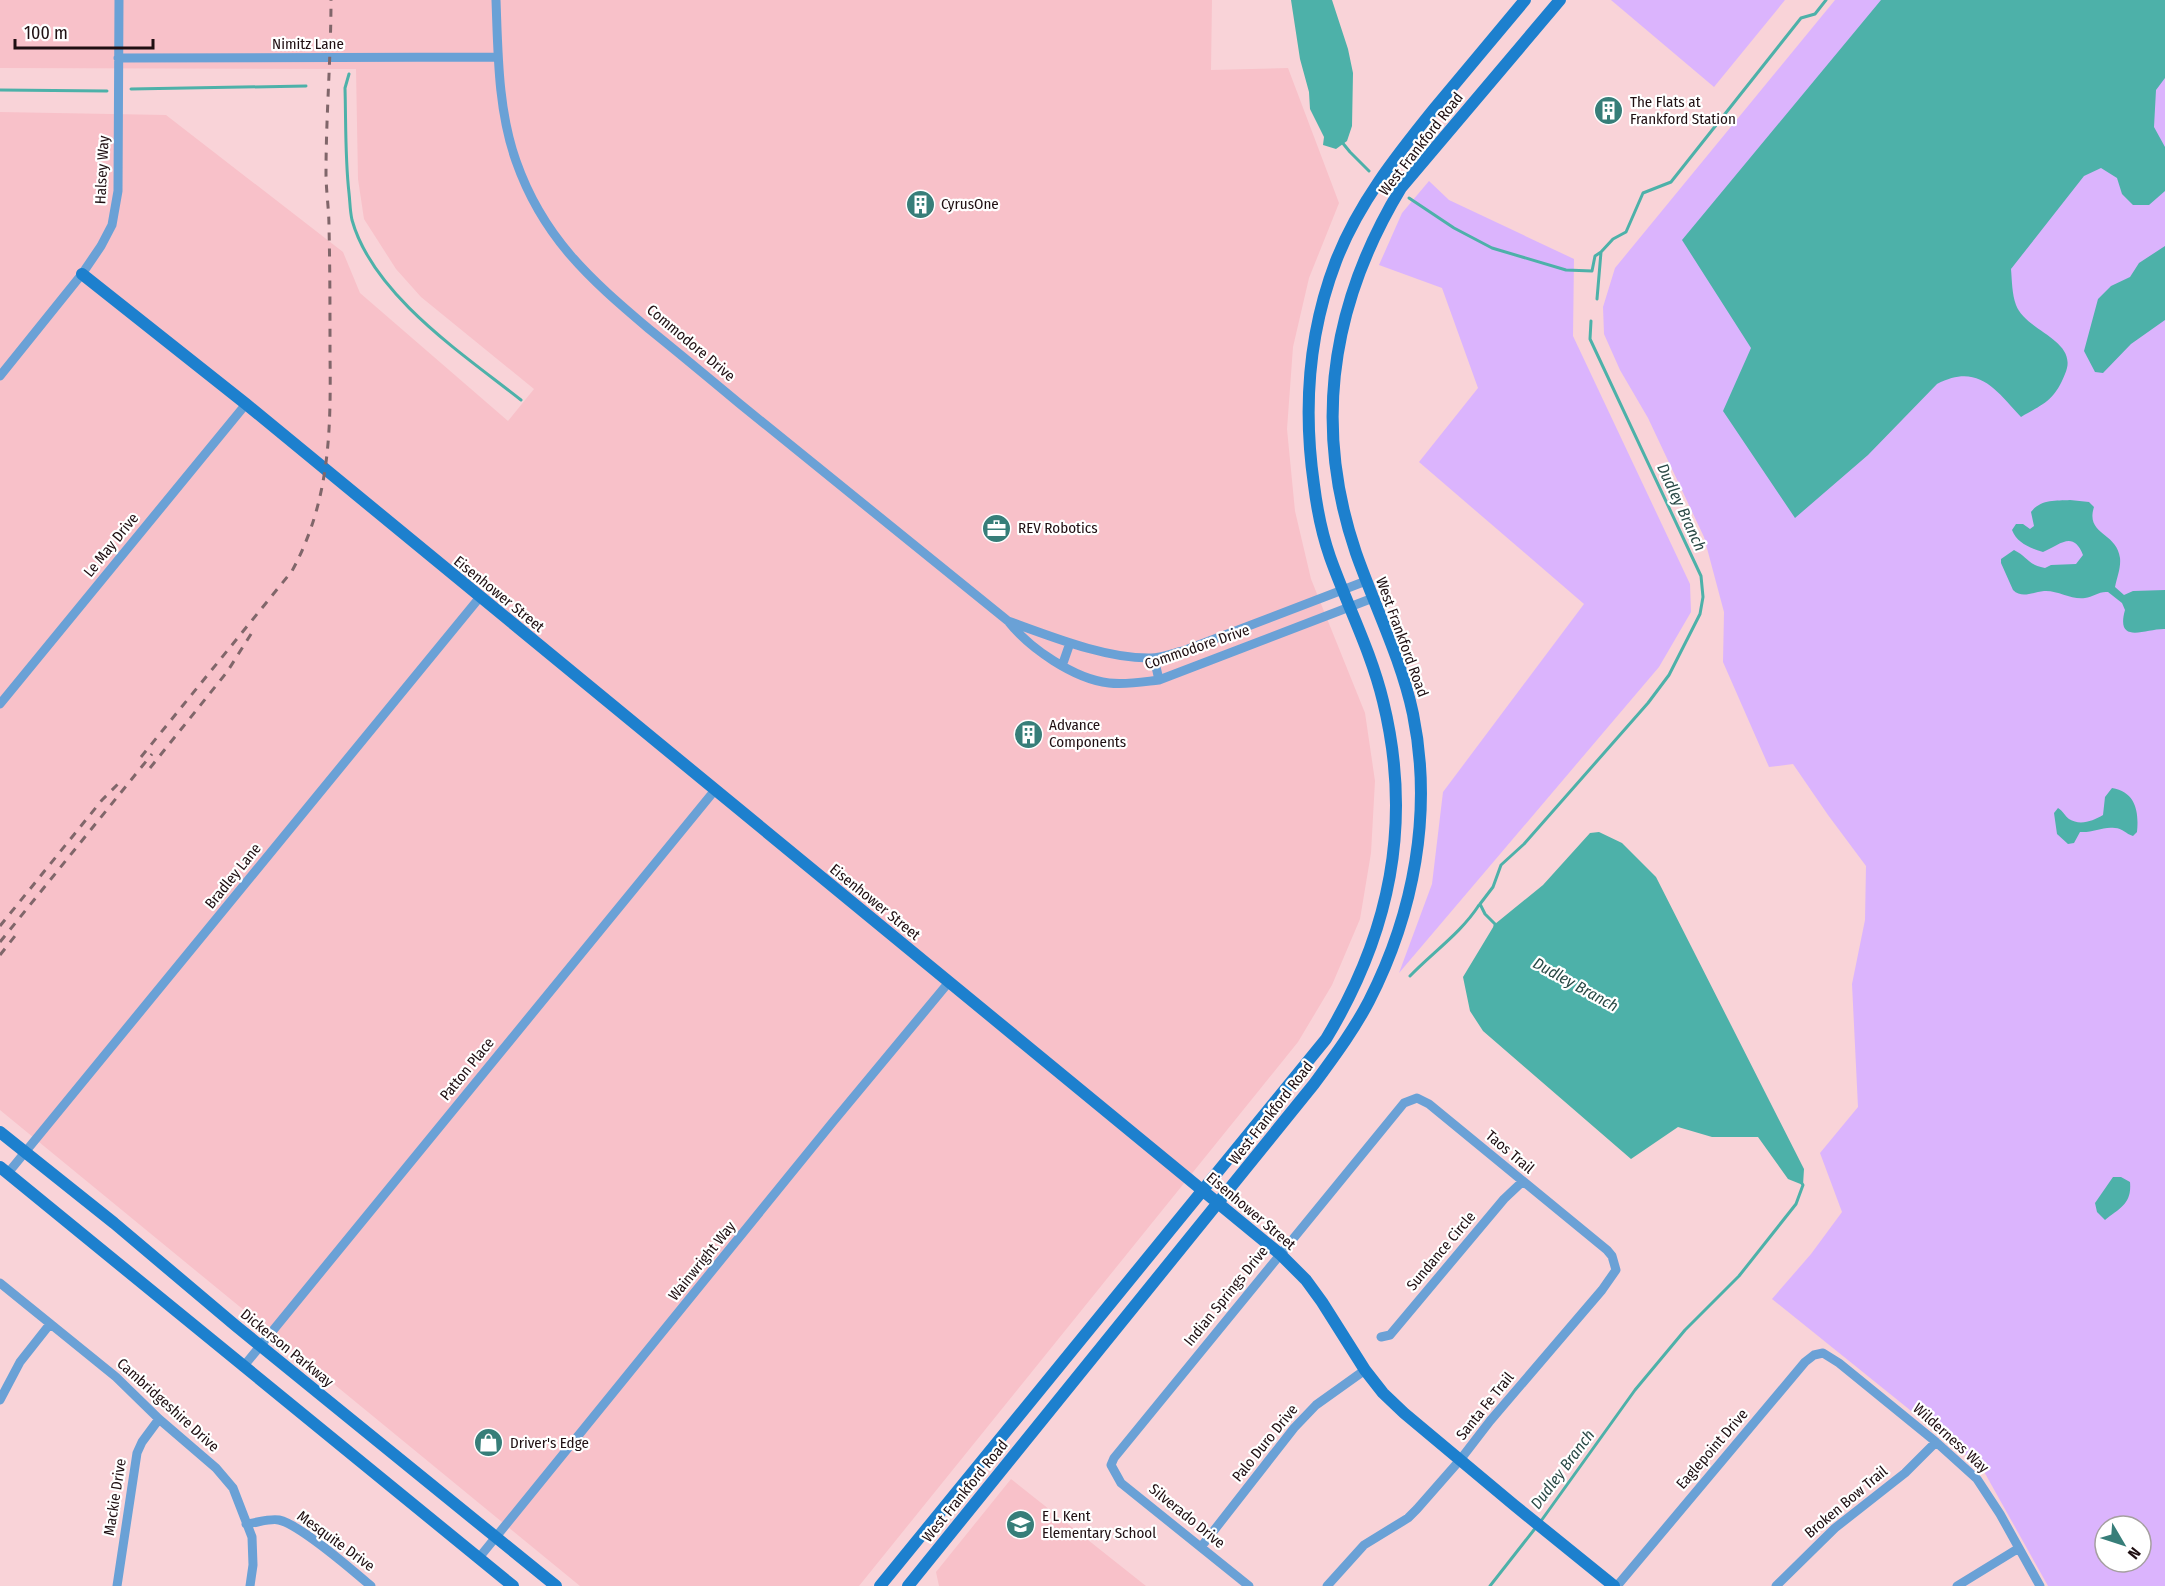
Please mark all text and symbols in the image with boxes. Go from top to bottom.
scale bar [15,12,153,50]
text: 100 m [24,22,68,44]
street label: Nimitz Lane [272,35,344,53]
street label: West Frankford Road [1375,89,1467,199]
place label: The Flats at Frankford Station [1630,93,1736,128]
building icon: The Flats at Frankford Station [1593,95,1625,127]
street label: Halsey Way [91,135,113,205]
building icon: CyrusOne [904,188,936,220]
place label: CyrusOne [941,195,999,213]
street label: Commodore Drive [643,301,739,385]
water label: Dudley Branch [1653,460,1710,554]
street label: Le May Drive [80,509,142,581]
office icon: REV Robotics [981,512,1013,544]
place label: REV Robotics [1018,519,1098,537]
street label: Eisenhower Street [450,552,548,636]
street label: West Frankford Road [1372,575,1432,699]
street label: Commodore Drive [1142,621,1252,673]
place label: Advance Components [1049,716,1126,751]
building icon: Advance Components [1012,718,1044,750]
street label: Bradley Lane [201,840,265,912]
street label: Eisenhower Street [826,860,924,944]
water label: Dudley Branch [1530,953,1622,1016]
street label: Patton Place [436,1034,498,1104]
street label: West Frankford Road [1225,1058,1317,1168]
street label: Taos Trail [1482,1127,1538,1177]
street label: Eisenhower Street [1203,1168,1299,1254]
street label: Sundance Circle [1403,1208,1479,1294]
street label: Wainwright Way [665,1218,740,1304]
street label: Indian Springs Drive [1180,1242,1272,1350]
street label: Dickerson Parkway [237,1305,337,1391]
street label: Cambridgeshire Drive [113,1354,223,1456]
street label: Santa Fe Trail [1452,1369,1518,1443]
street label: Wilderness Way [1909,1399,1993,1477]
street label: Palo Duro Drive [1228,1401,1302,1485]
street label: Eaglepoint Drive [1672,1405,1752,1493]
water label: Dudley Branch [1526,1426,1598,1513]
shop icon: Driver's Edge [473,1427,505,1459]
place label: Driver's Edge [510,1434,589,1452]
street label: West Frankford Road [918,1436,1012,1546]
street label: Mackie Drive [100,1457,130,1537]
street label: Broken Bow Trail [1801,1462,1891,1542]
street label: Silverado Drive [1145,1480,1229,1552]
street label: Mesquite Drive [294,1507,378,1575]
place label: E L Kent Elementary School [1042,1507,1156,1542]
school or university icon: E L Kent Elementary School [1005,1509,1037,1541]
north arrow [2093,1514,2153,1574]
text: N [2124,1543,2145,1563]

